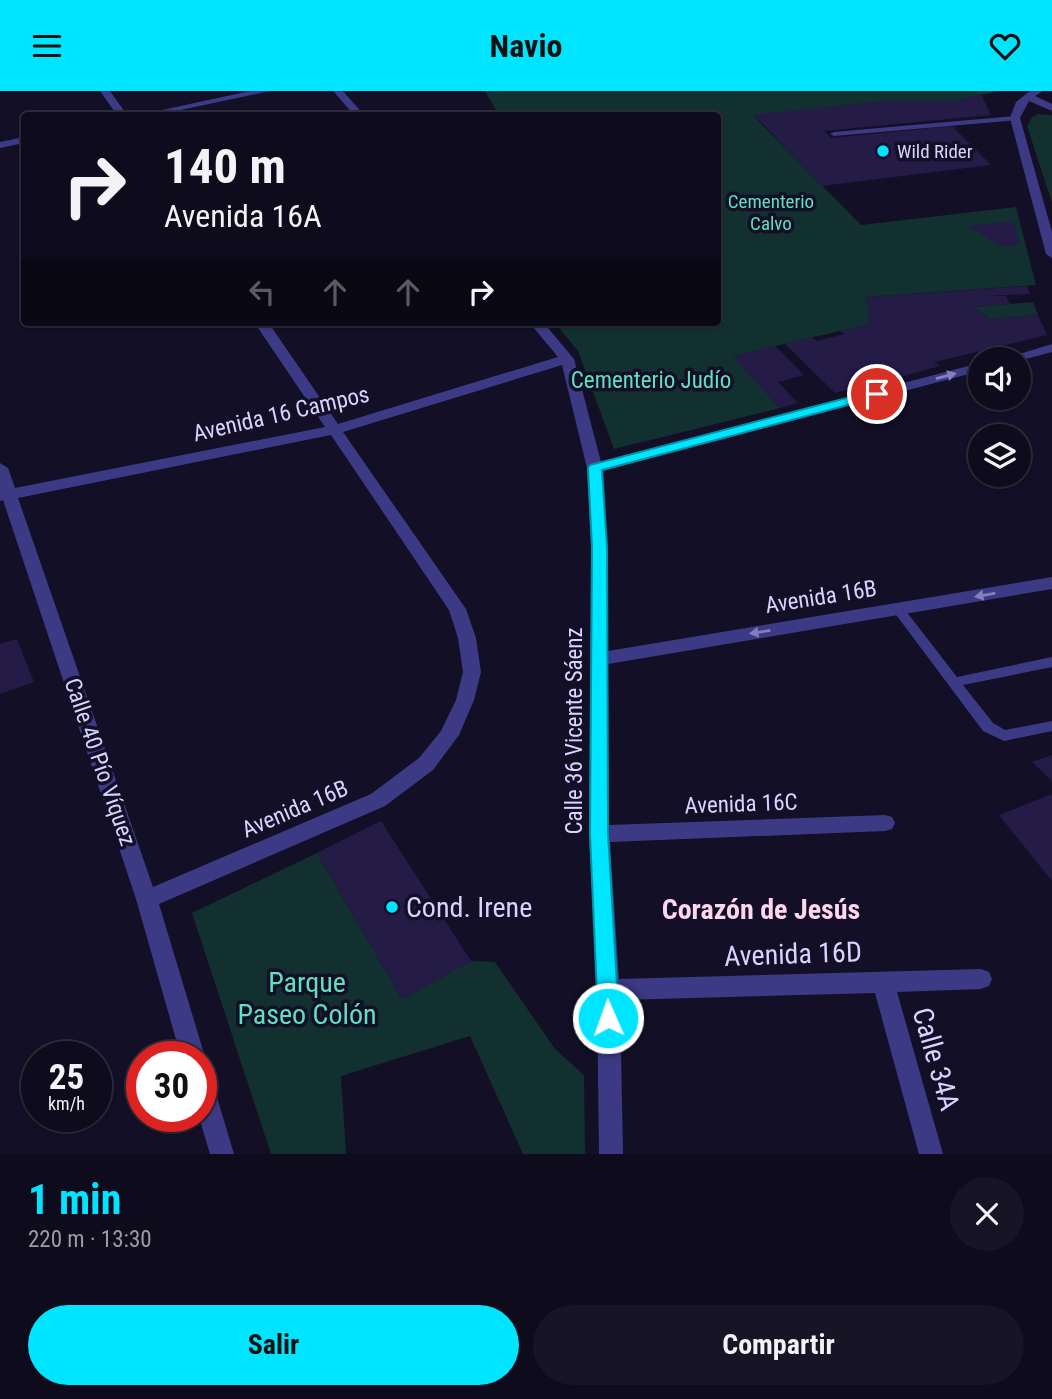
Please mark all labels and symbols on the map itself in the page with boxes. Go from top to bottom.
place label: Wild Rider [897,140,973,163]
marker: Wild Rider [875,143,891,159]
park label: Cementerio Calvo [728,190,814,235]
pin [847,364,907,424]
park label: Cementerio Judío [571,367,731,394]
one-way arrow [935,370,957,381]
street label: Avenida 16 Campos [190,381,372,447]
street label: Avenida 16B [763,575,879,619]
one-way arrow [974,590,996,601]
street label: Calle 36 Vicente Sáenz [561,627,588,835]
one-way arrow [749,627,771,638]
street label: Calle 40 Pío Víquez [59,675,141,849]
street label: Avenida 16B [238,775,352,843]
street label: Avenida 16C [684,789,798,819]
place label: Cond. Irene [406,891,532,924]
district label: Corazón de Jesús [662,893,860,926]
marker: Cond. Irene [384,899,400,915]
street label: Avenida 16D [724,935,862,973]
park label: Parque Paseo Colón [237,966,377,1031]
position arrow [571,981,645,1055]
street label: Calle 34A [906,1004,966,1114]
speed limit sign: 30 [126,1041,217,1132]

